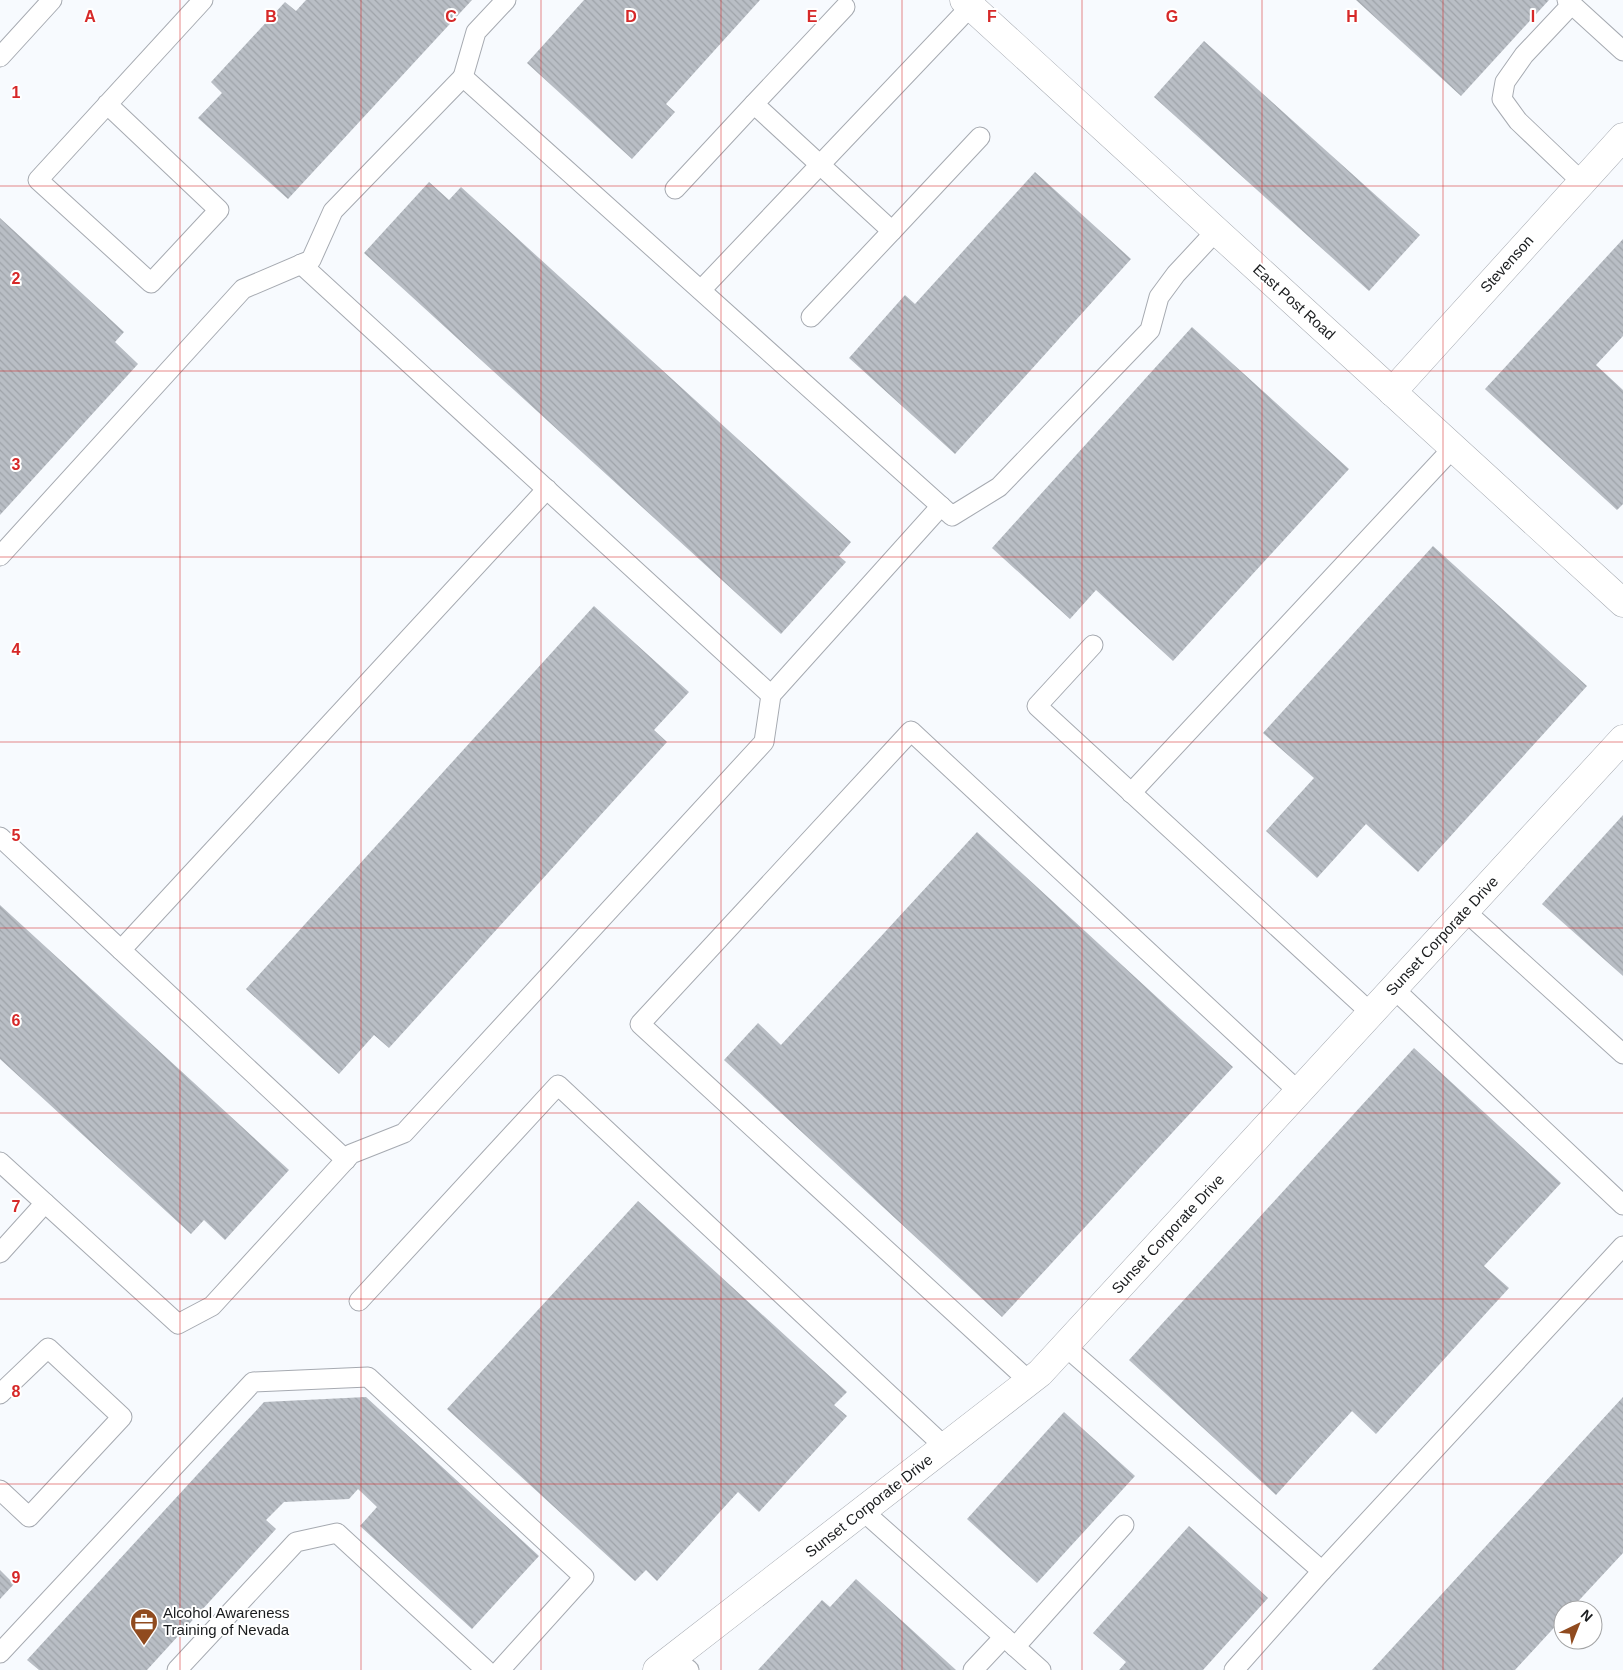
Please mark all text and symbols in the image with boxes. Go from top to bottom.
text: A [84,8,96,25]
text: B [265,8,277,25]
text: C [445,8,457,25]
text: D [625,8,637,25]
text: E [807,8,818,25]
text: F [987,8,997,25]
text: G [1166,8,1178,25]
text: H [1346,8,1358,25]
text: I [1531,8,1535,25]
text: 1 [12,84,21,101]
street label: Stevenson [1477,232,1537,296]
street label: East Post Road [1250,260,1339,343]
text: 2 [12,270,21,287]
text: 3 [12,456,21,473]
text: 4 [12,641,21,658]
text: 5 [12,827,21,844]
street label: Sunset Corporate Drive [1382,873,1501,999]
text: 6 [12,1012,21,1029]
street label: Sunset Corporate Drive [1108,1171,1227,1297]
text: 7 [12,1198,21,1215]
text: 8 [12,1383,21,1400]
street label: Sunset Corporate Drive [802,1451,936,1561]
text: 9 [12,1569,21,1586]
north arrow [1553,1600,1603,1650]
place label: Alcohol Awareness Training of Nevada [163,1604,290,1638]
text: N [1578,1606,1596,1625]
office icon: Alcohol Awareness Training of Nevada [129,1607,159,1646]

